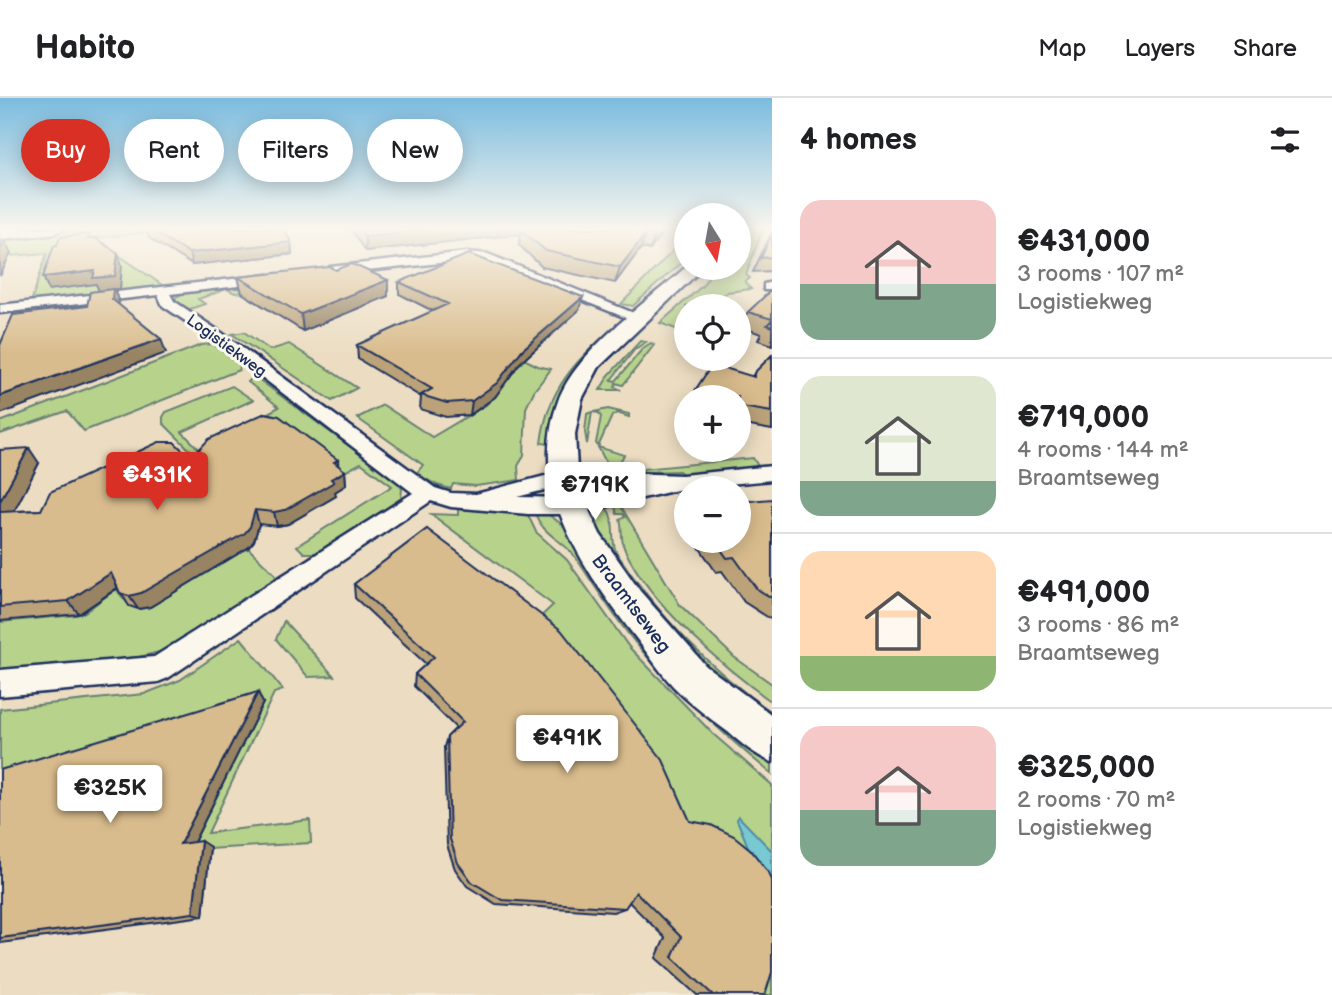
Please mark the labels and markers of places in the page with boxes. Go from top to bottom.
pin: €431K [108,452,206,512]
pin: €719K [546,462,644,522]
pin: €491K [518,716,616,775]
pin: €325K [61,766,159,825]

